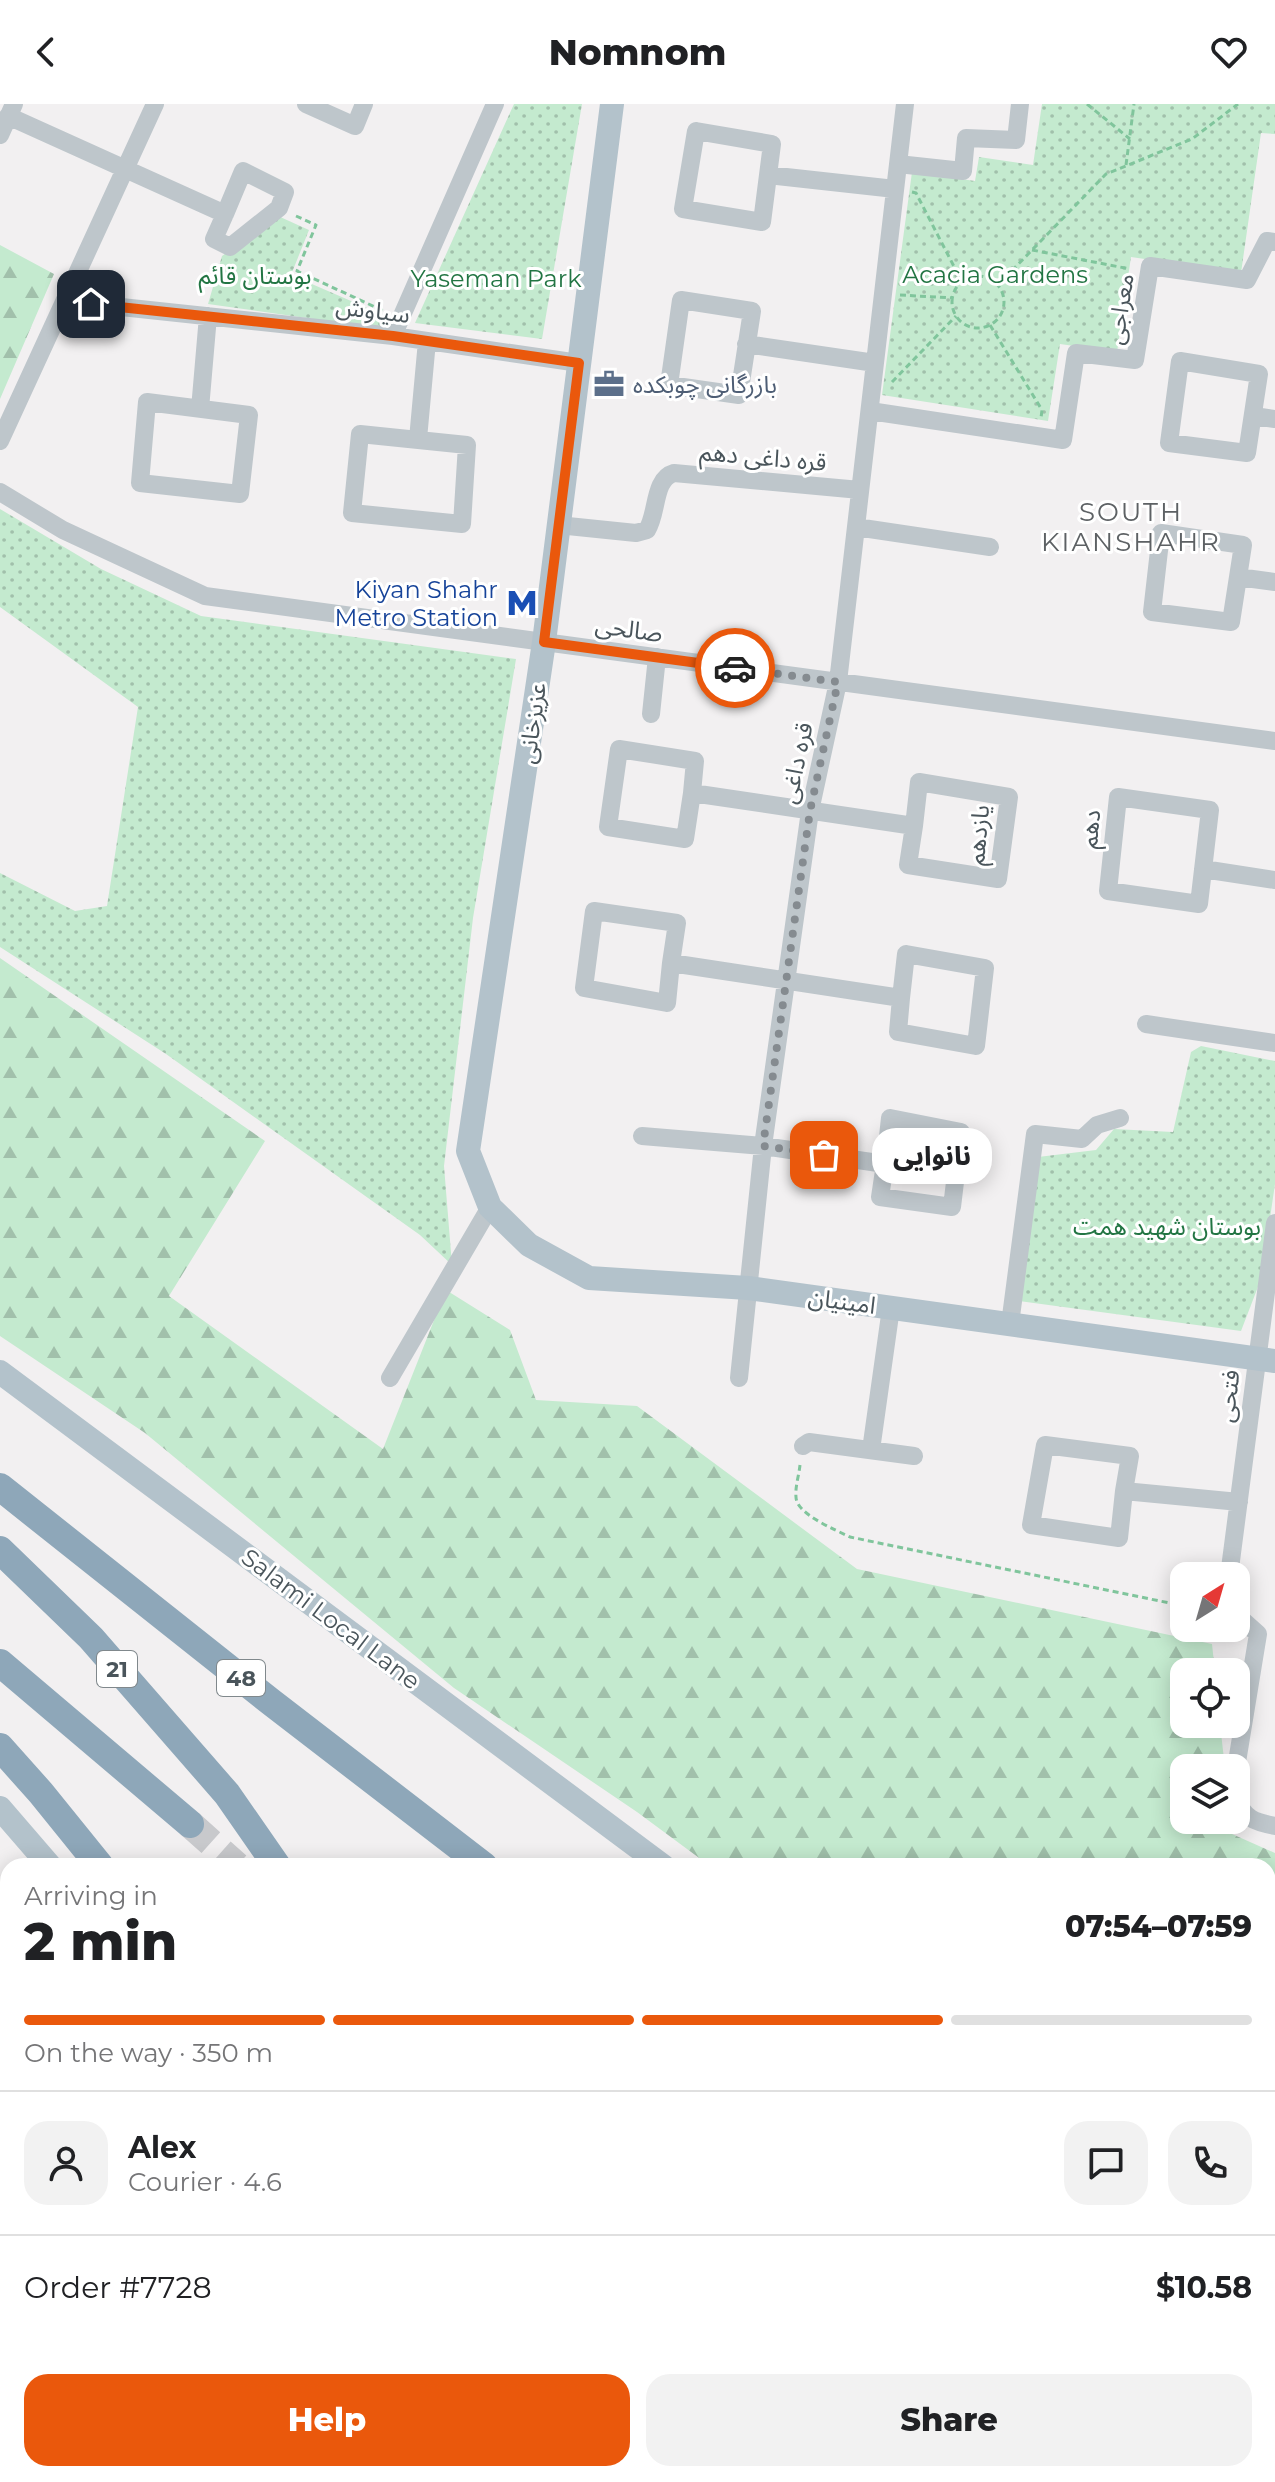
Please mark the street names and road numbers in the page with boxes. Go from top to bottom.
street label: معراجی [1100,271,1140,347]
street label: سیاوش [334,291,412,329]
street label: قره داغی دهم [698,437,828,480]
street label: صالحی [593,610,665,648]
street label: عزیزخانی [512,680,552,766]
street label: قره داغی [773,720,819,806]
street label: یازدهم [961,803,998,867]
street label: دهم [1074,808,1109,850]
street label: امینیان [806,1282,878,1320]
street label: فتحی [1210,1368,1246,1424]
street label: Salami Local Lane [236,1542,426,1696]
road number: 21 [97,1651,137,1687]
road number: 48 [217,1660,265,1696]

